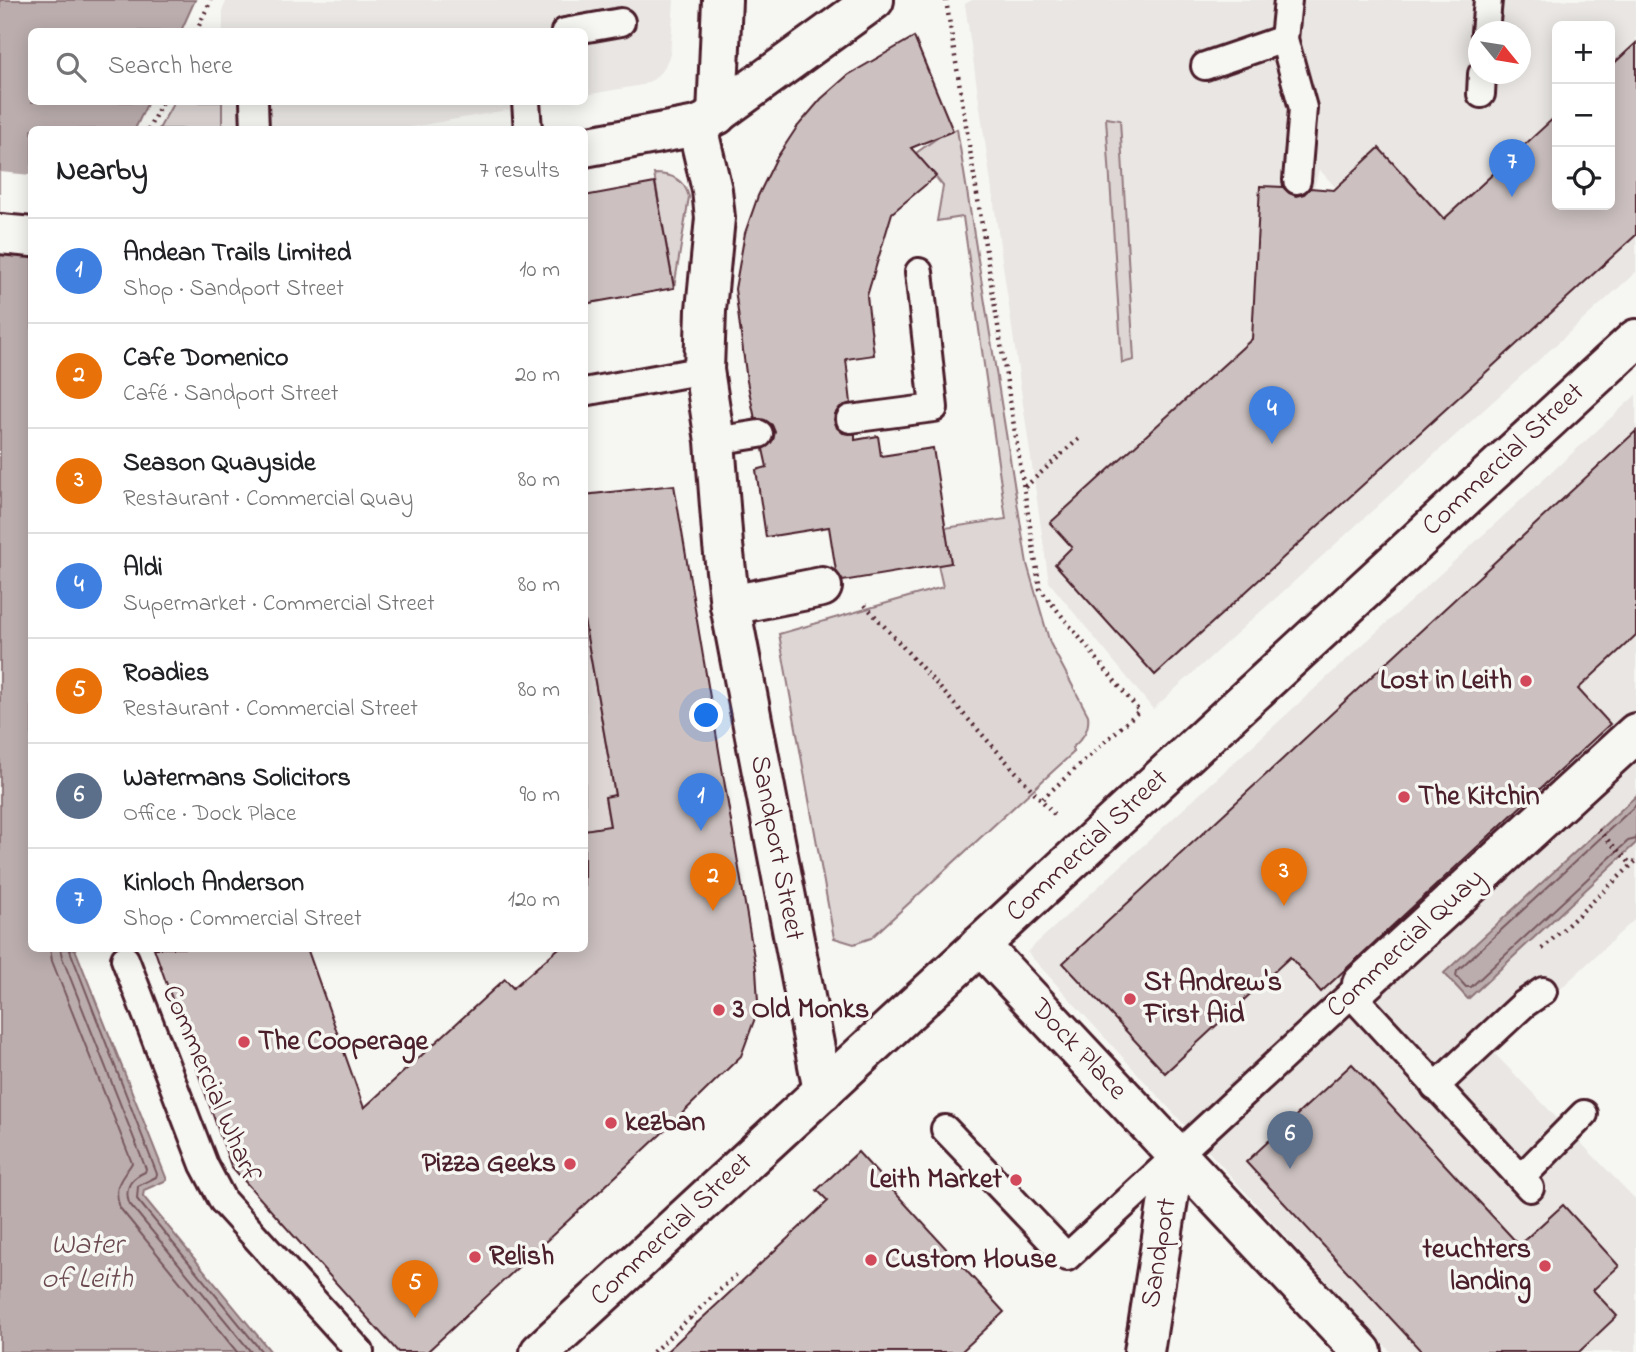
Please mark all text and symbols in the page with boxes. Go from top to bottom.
north arrow [1468,21,1531,84]
map controls [1552,21,1615,210]
button: + [1552,21,1615,84]
search box [28,28,588,105]
icon: search [52,48,90,86]
text: Search here [108,48,233,86]
button: − [1552,84,1615,147]
pin: 7 [1489,139,1535,197]
button: locate [1552,147,1615,210]
text: Nearby [56,150,148,194]
text: 7 results [479,155,560,188]
text: Andean Trails Limited [123,235,351,273]
text: 1 [75,254,83,287]
text: 10 m [519,254,560,287]
text: Shop · Sandport Street [123,273,344,306]
text: Cafe Domenico [123,340,289,378]
text: 2 [73,359,85,392]
text: 20 m [515,359,560,392]
street label: Commercial Street [1413,374,1595,546]
text: Café · Sandport Street [123,378,339,411]
pin: 4 [1249,386,1295,444]
text: Season Quayside [123,445,316,483]
text: 3 [74,464,84,497]
text: 80 m [518,464,560,497]
text: Restaurant · Commercial Quay [123,483,413,516]
text: Aldi [123,550,163,588]
text: 4 [74,569,84,602]
text: 80 m [518,569,560,602]
text: Supermarket · Commercial Street [123,588,435,621]
text: Roadies [123,655,209,693]
place label: Lost in Leith [1380,661,1512,702]
marker: Lost in Leith [1518,673,1534,689]
text: 5 [72,674,86,707]
text: 80 m [518,674,560,707]
text: Restaurant · Commercial Street [123,693,418,726]
your location [689,698,723,732]
street label: Sandport Street [738,752,814,944]
text: Watermans Solicitors [123,760,351,798]
street label: Commercial Street [997,760,1179,932]
pin: 1 [678,773,724,831]
place label: The Kitchin [1418,777,1540,818]
text: 6 [74,779,84,812]
text: 90 m [520,779,560,812]
marker: The Kitchin [1396,789,1412,805]
text: Office · Dock Place [123,798,296,831]
pin: 3 [1261,848,1307,906]
pin: 2 [690,853,736,911]
street label: Commercial Quay [1318,860,1494,1028]
text: Kinloch Anderson [123,865,304,903]
text: 7 [74,884,84,917]
text: 120 m [508,884,560,917]
text: Shop · Commercial Street [123,903,362,936]
place label: St Andrew's First Aid [1142,963,1282,1036]
street label: Commercial Wharf [150,979,270,1189]
street label: Dock Place [1019,989,1136,1110]
place label: 3 Old Monks [732,990,869,1031]
marker: St Andrew's First Aid [1122,991,1138,1007]
marker: 3 Old Monks [711,1002,727,1018]
place label: The Cooperage [258,1022,430,1064]
marker: The Cooperage [236,1034,252,1050]
place label: kezban [625,1103,705,1144]
pin: 6 [1267,1111,1313,1169]
marker: kezban [603,1115,619,1131]
place label: Pizza Geeks [422,1144,556,1185]
street label: Commercial Street [581,1144,763,1316]
marker: Pizza Geeks [562,1156,578,1172]
place label: Leith Market [869,1160,1003,1201]
marker: Leith Market [1008,1172,1024,1188]
street label: Sandport [1131,1195,1189,1311]
water label: Water of Leith [41,1224,133,1302]
place label: teuchters landing [1421,1230,1531,1304]
place label: Relish [489,1237,554,1278]
place label: Custom House [885,1240,1058,1281]
marker: Relish [467,1249,483,1265]
marker: Custom House [863,1252,879,1268]
marker: teuchters landing [1537,1258,1553,1274]
pin: 5 [392,1260,438,1318]

